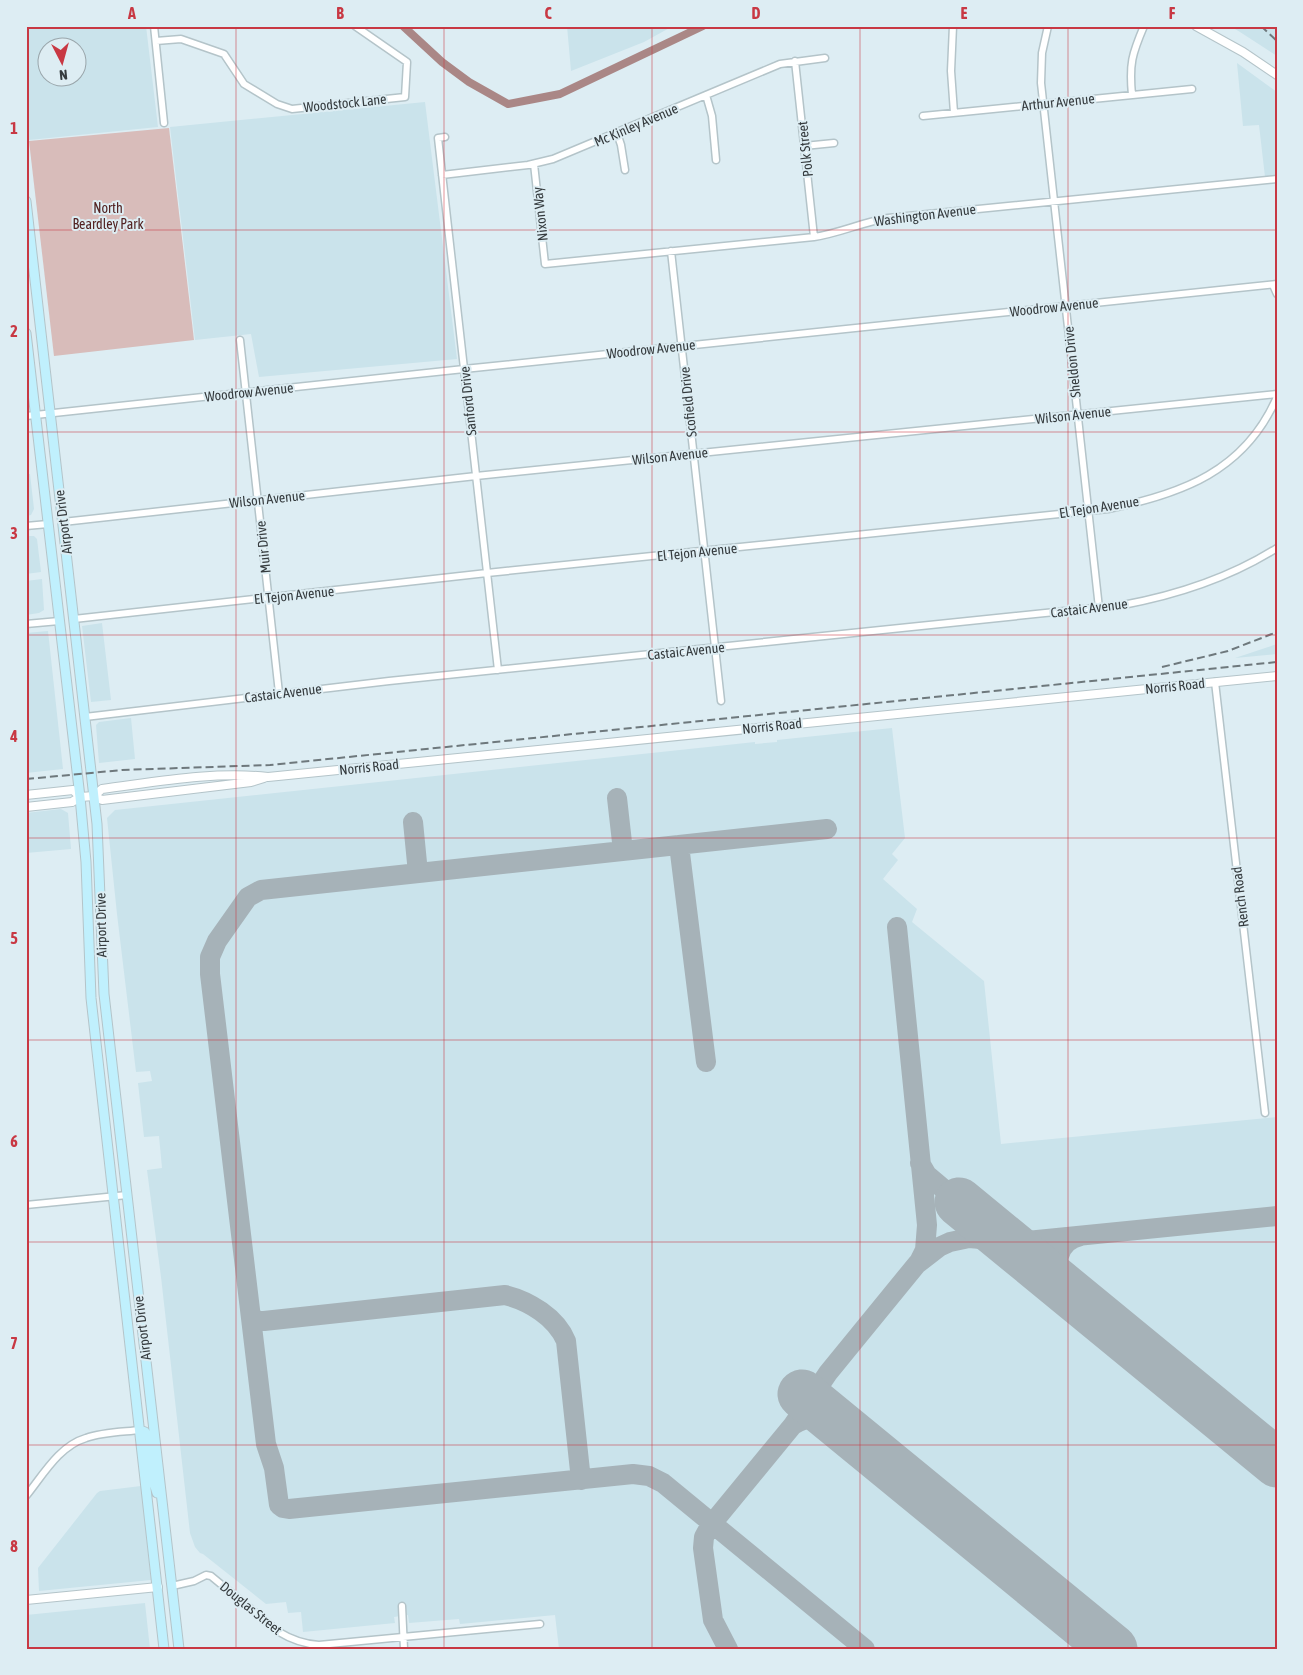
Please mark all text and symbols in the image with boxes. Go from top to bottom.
text: A [127,4,136,22]
text: B [336,4,344,22]
text: C [544,4,552,22]
text: D [752,4,761,22]
text: E [961,4,968,22]
text: F [1169,4,1176,22]
north arrow [38,38,88,88]
text: N [58,67,68,83]
street label: Arthur Avenue [1021,90,1095,114]
street label: Woodstock Lane [303,91,387,115]
street label: Mc Kinley Avenue [592,100,680,150]
text: 1 [10,119,18,137]
street label: Polk Street [794,120,816,178]
street label: Nixon Way [529,186,551,242]
park label: North Beardley Park [72,200,144,232]
street label: Washington Avenue [873,201,977,229]
street label: Woodrow Avenue [1009,294,1099,320]
text: 2 [10,322,18,340]
street label: Sheldon Drive [1060,326,1084,398]
street label: Woodrow Avenue [606,336,696,362]
street label: Sanford Drive [456,366,480,436]
street label: Scofield Drive [676,366,700,438]
street label: Woodrow Avenue [204,379,294,405]
street label: Wilson Avenue [1034,403,1112,427]
street label: Wilson Avenue [631,444,709,468]
street label: Wilson Avenue [228,487,306,511]
street label: Airport Drive [51,489,75,555]
street label: El Tejon Avenue [1058,493,1140,521]
street label: Muir Drive [252,520,274,574]
text: 3 [10,524,18,542]
street label: El Tejon Avenue [656,540,738,564]
street label: El Tejon Avenue [253,583,335,607]
street label: Castaic Avenue [1050,595,1128,621]
street label: Castaic Avenue [647,639,725,663]
street label: Norris Road [1144,675,1206,697]
street label: Castaic Avenue [244,680,322,706]
street label: Norris Road [741,715,803,737]
text: 4 [9,727,18,745]
street label: Norris Road [338,756,400,778]
street label: Rench Road [1228,866,1252,928]
street label: Airport Drive [92,893,110,957]
text: 5 [10,929,18,947]
text: 6 [10,1132,18,1150]
street label: Airport Drive [130,1295,154,1361]
text: 7 [10,1334,18,1352]
text: 8 [10,1537,18,1555]
street label: Douglas Street [217,1578,285,1638]

